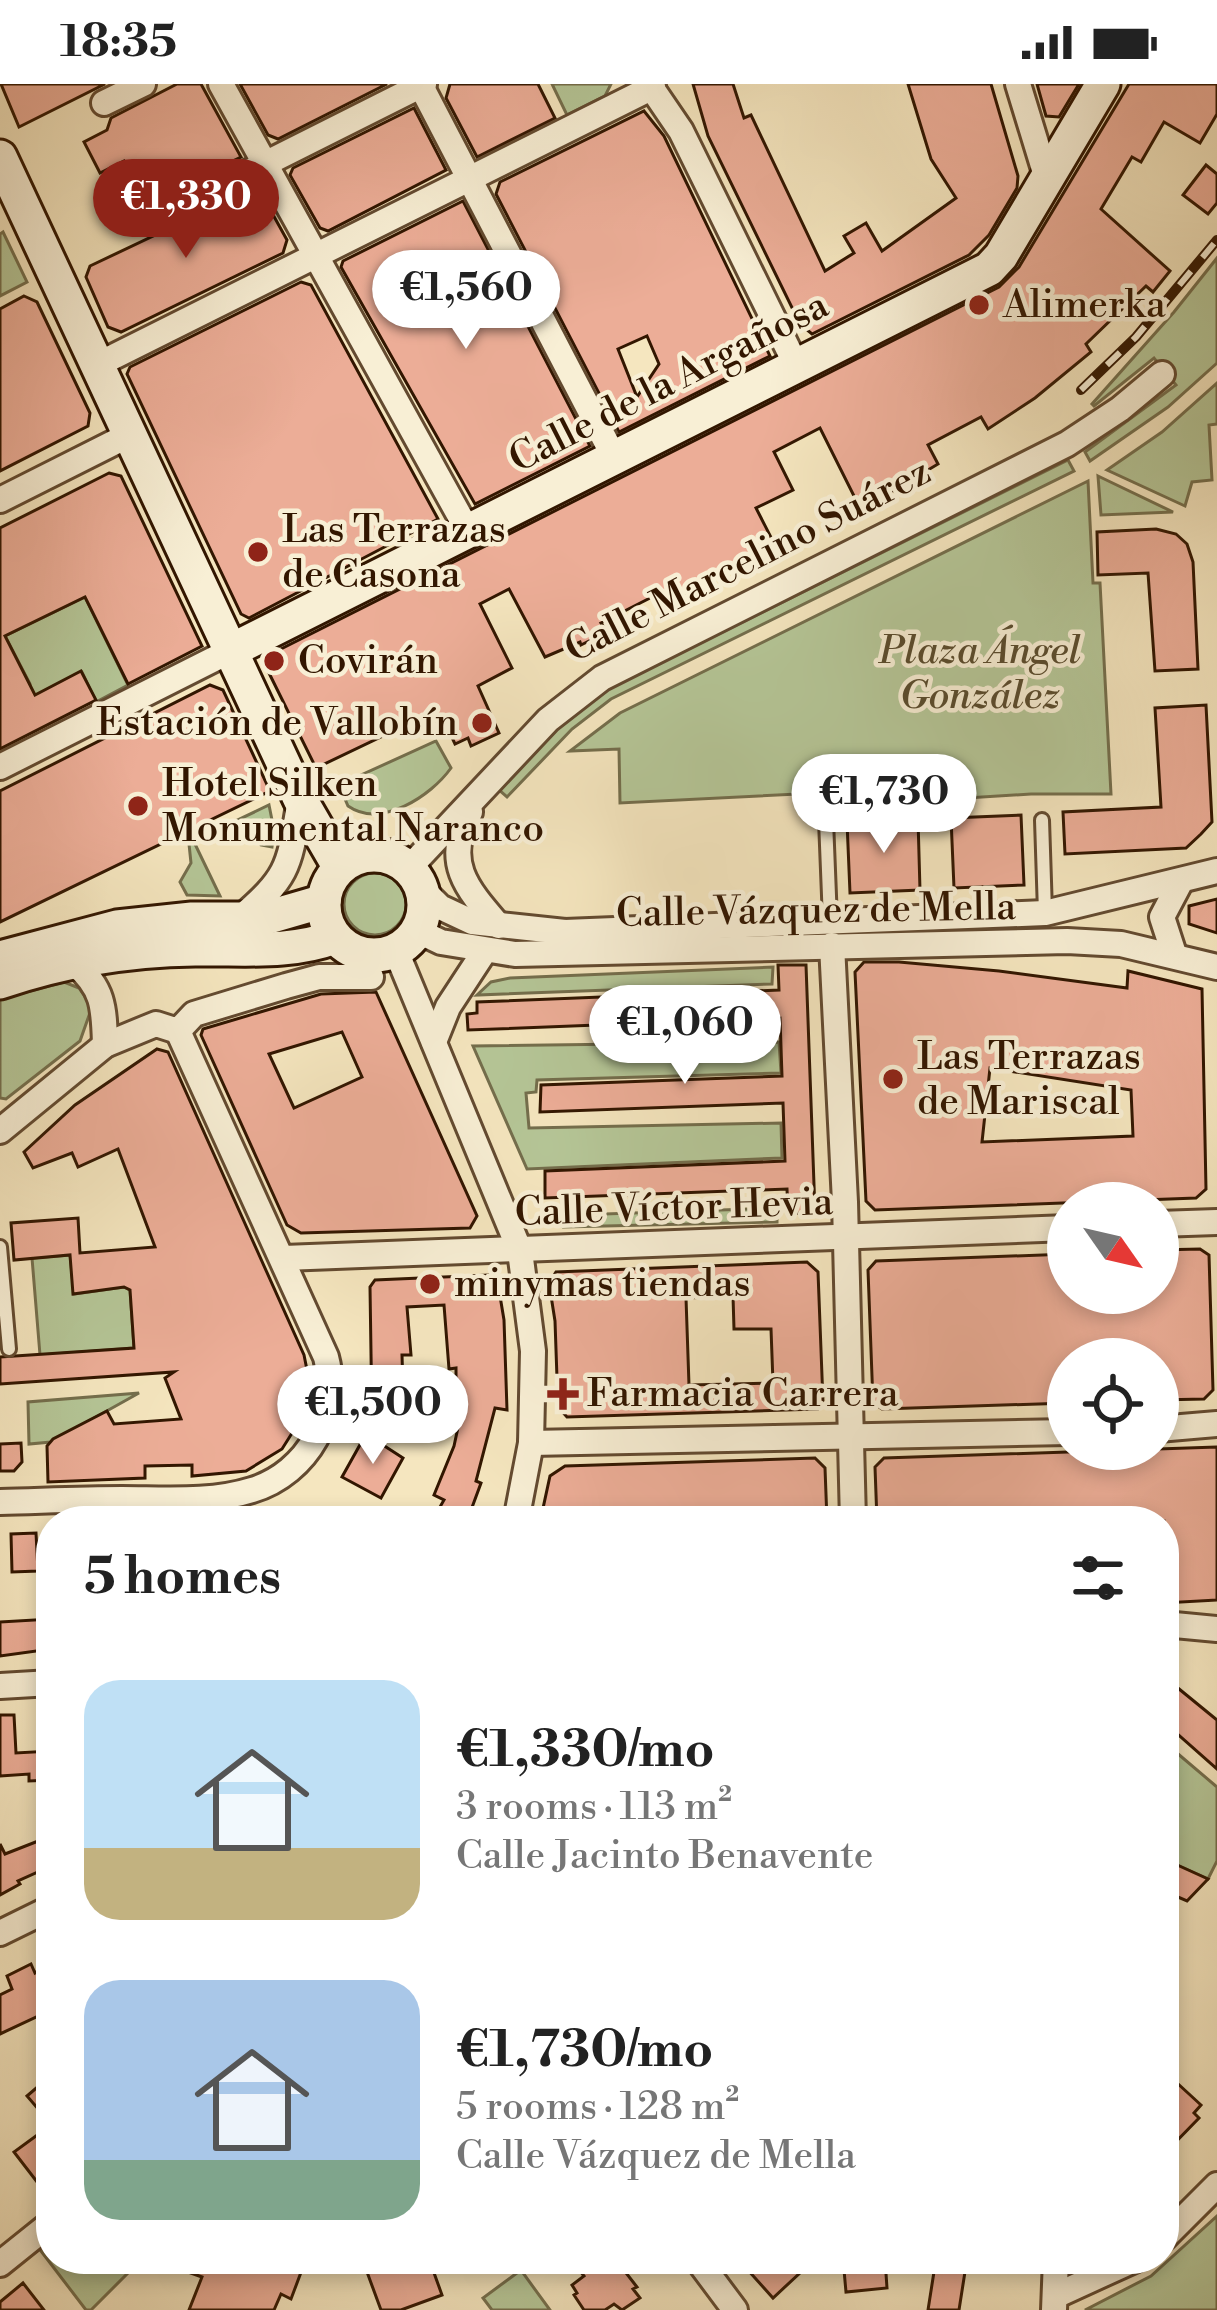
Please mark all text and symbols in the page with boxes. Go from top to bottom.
text: 18:35 [60,14,177,71]
pin: €1,330 [88,159,284,261]
text: €1,330 [120,173,252,222]
pin: €1,560 [368,250,564,352]
text: €1,560 [399,264,533,313]
street label: Calle de la Argañosa [501,281,837,485]
place label: Alimerka [1002,281,1166,330]
marker: Alimerka [966,292,992,318]
street label: Calle Marcelino Suárez [557,447,939,675]
place label: Las Terrazas de Casona [282,506,506,600]
marker: Las Terrazas de Casona [245,539,271,565]
park label: Plaza Ángel González [878,624,1081,721]
place label: Covirán [298,637,438,686]
marker: Covirán [261,648,287,674]
place label: Estación de Vallobín [96,699,458,748]
marker: Estación de Vallobín [469,710,495,736]
pin: €1,730 [786,754,982,856]
place label: Hotel Silken Monumental Naranco [162,760,544,854]
text: €1,730 [819,768,949,817]
marker: Hotel Silken Monumental Naranco [125,793,151,819]
street label: Calle Vázquez de Mella [616,883,1017,939]
pin: €1,060 [587,985,783,1087]
text: €1,060 [616,999,754,1048]
place label: Las Terrazas de Mariscal [917,1033,1141,1127]
marker: Las Terrazas de Mariscal [880,1066,906,1092]
street label: Calle Víctor Hevia [514,1178,834,1238]
north arrow [1047,1182,1179,1314]
map controls [1047,1182,1179,1470]
place label: minymas tiendas [454,1260,751,1309]
marker: minymas tiendas [417,1271,443,1297]
button: locate [1047,1338,1179,1470]
pin: €1,500 [275,1365,471,1467]
place label: Farmacia Carrera [587,1370,899,1419]
text: €1,500 [304,1379,442,1428]
marker: Farmacia Carrera [550,1381,576,1407]
icon: filters [1065,1545,1131,1611]
text: 5 homes [84,1546,281,1610]
text: €1,330/mo [456,1719,715,1783]
icon: home [180,1728,324,1872]
text: 3 rooms · 113 m² [456,1783,732,1832]
text: Calle Jacinto Benavente [456,1832,873,1881]
text: €1,730/mo [456,2019,713,2083]
icon: home [180,2028,324,2172]
text: 5 rooms · 128 m² [456,2083,739,2132]
text: Calle Vázquez de Mella [456,2132,856,2181]

